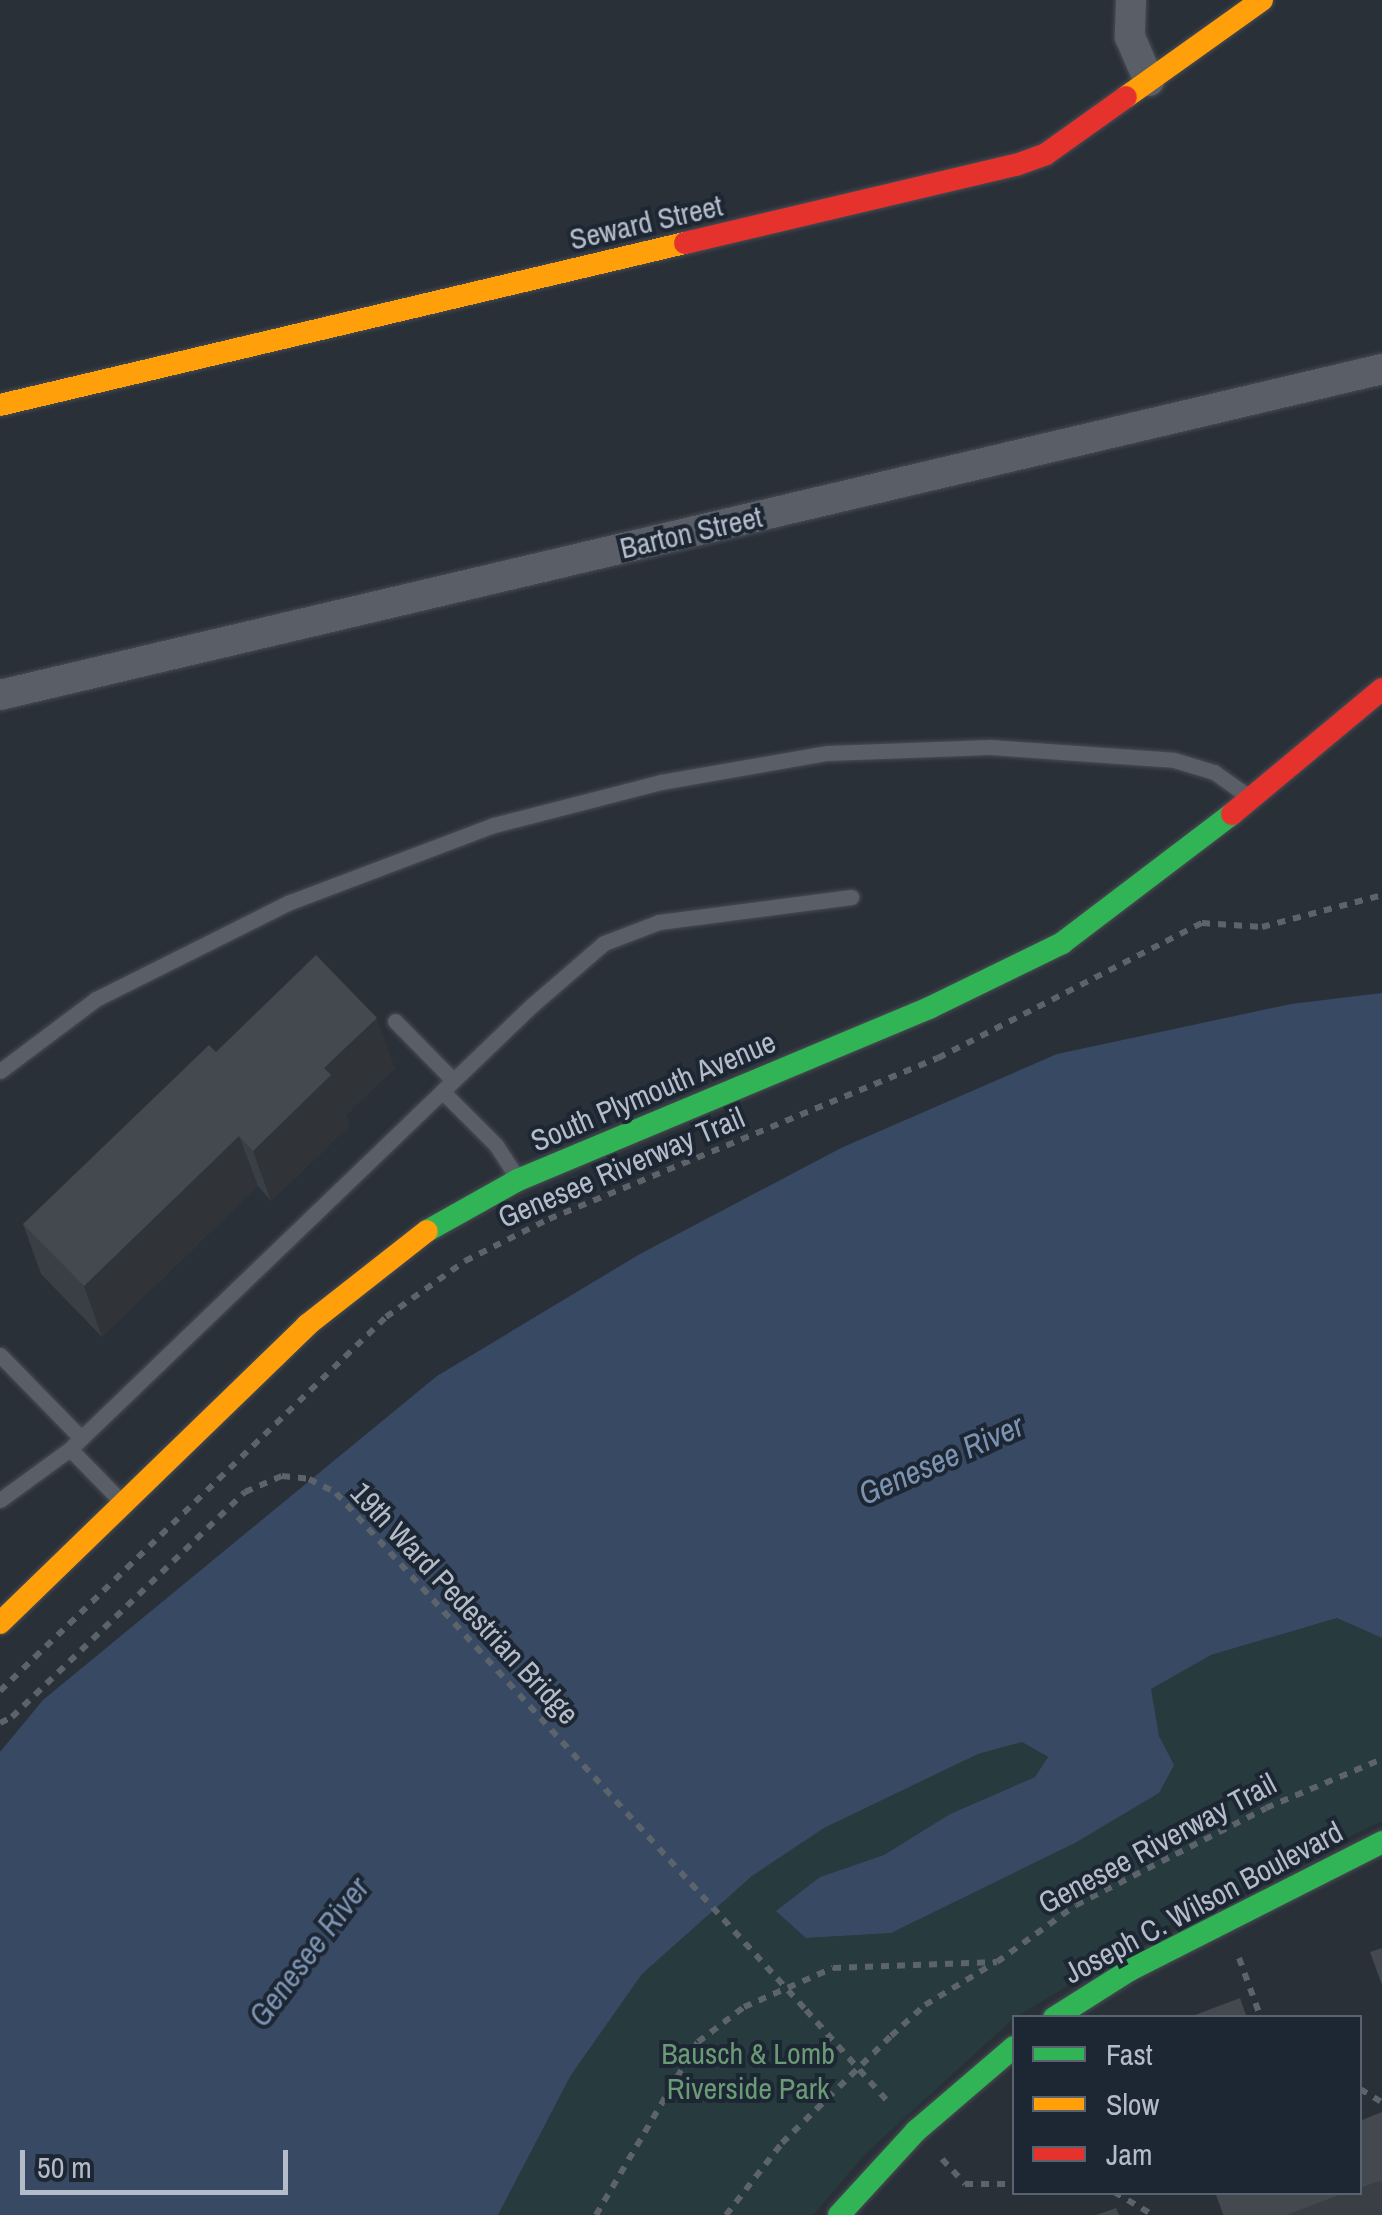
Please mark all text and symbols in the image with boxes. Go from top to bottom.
street label: Seward Street [566,187,726,257]
street label: Barton Street [616,498,766,566]
street label: South Plymouth Avenue [525,1023,781,1159]
street label: Genesee Riverway Trail [492,1099,750,1235]
water label: Genesee River [853,1407,1029,1513]
street label: 19th Ward Pedestrian Bridge [343,1475,587,1731]
street label: Genesee Riverway Trail [1032,1765,1282,1921]
street label: Joseph C. Wilson Boulevard [1058,1813,1348,1991]
water label: Genesee River [241,1870,377,2034]
legend [1012,2015,1362,2195]
text: Fast [1106,2034,1153,2074]
park label: Bausch & Lomb Riverside Park [661,2035,835,2106]
text: Slow [1106,2084,1159,2124]
scale bar [25,2130,292,2192]
text: Jam [1106,2134,1152,2174]
text: 50 m [37,2147,92,2187]

